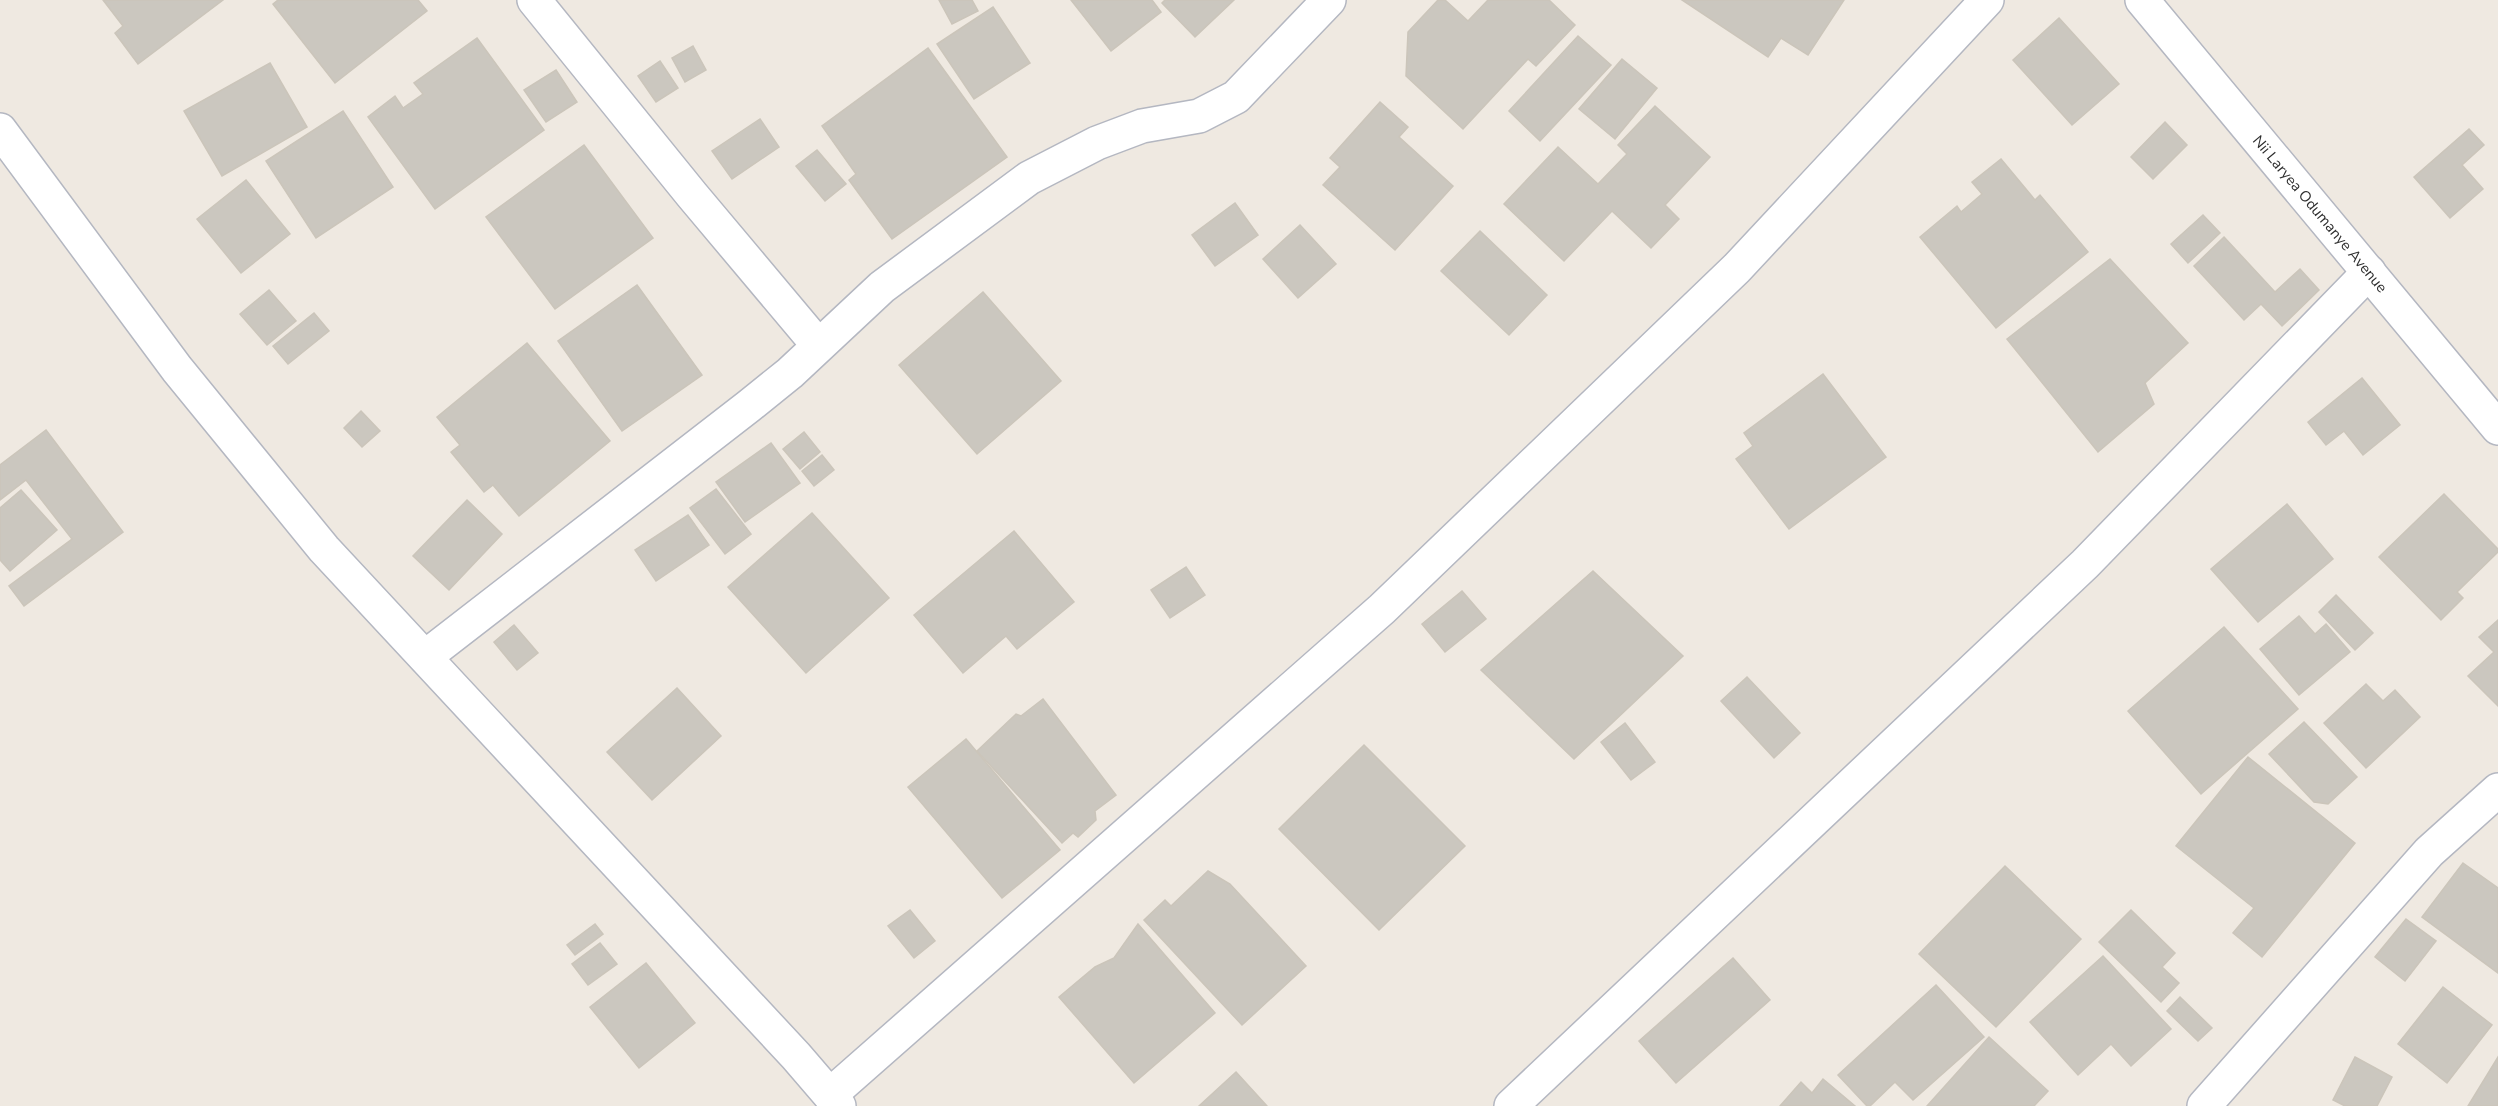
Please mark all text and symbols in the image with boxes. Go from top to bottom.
street label: Nii Laryea Odumanye Avenue [2248,131,2392,297]

